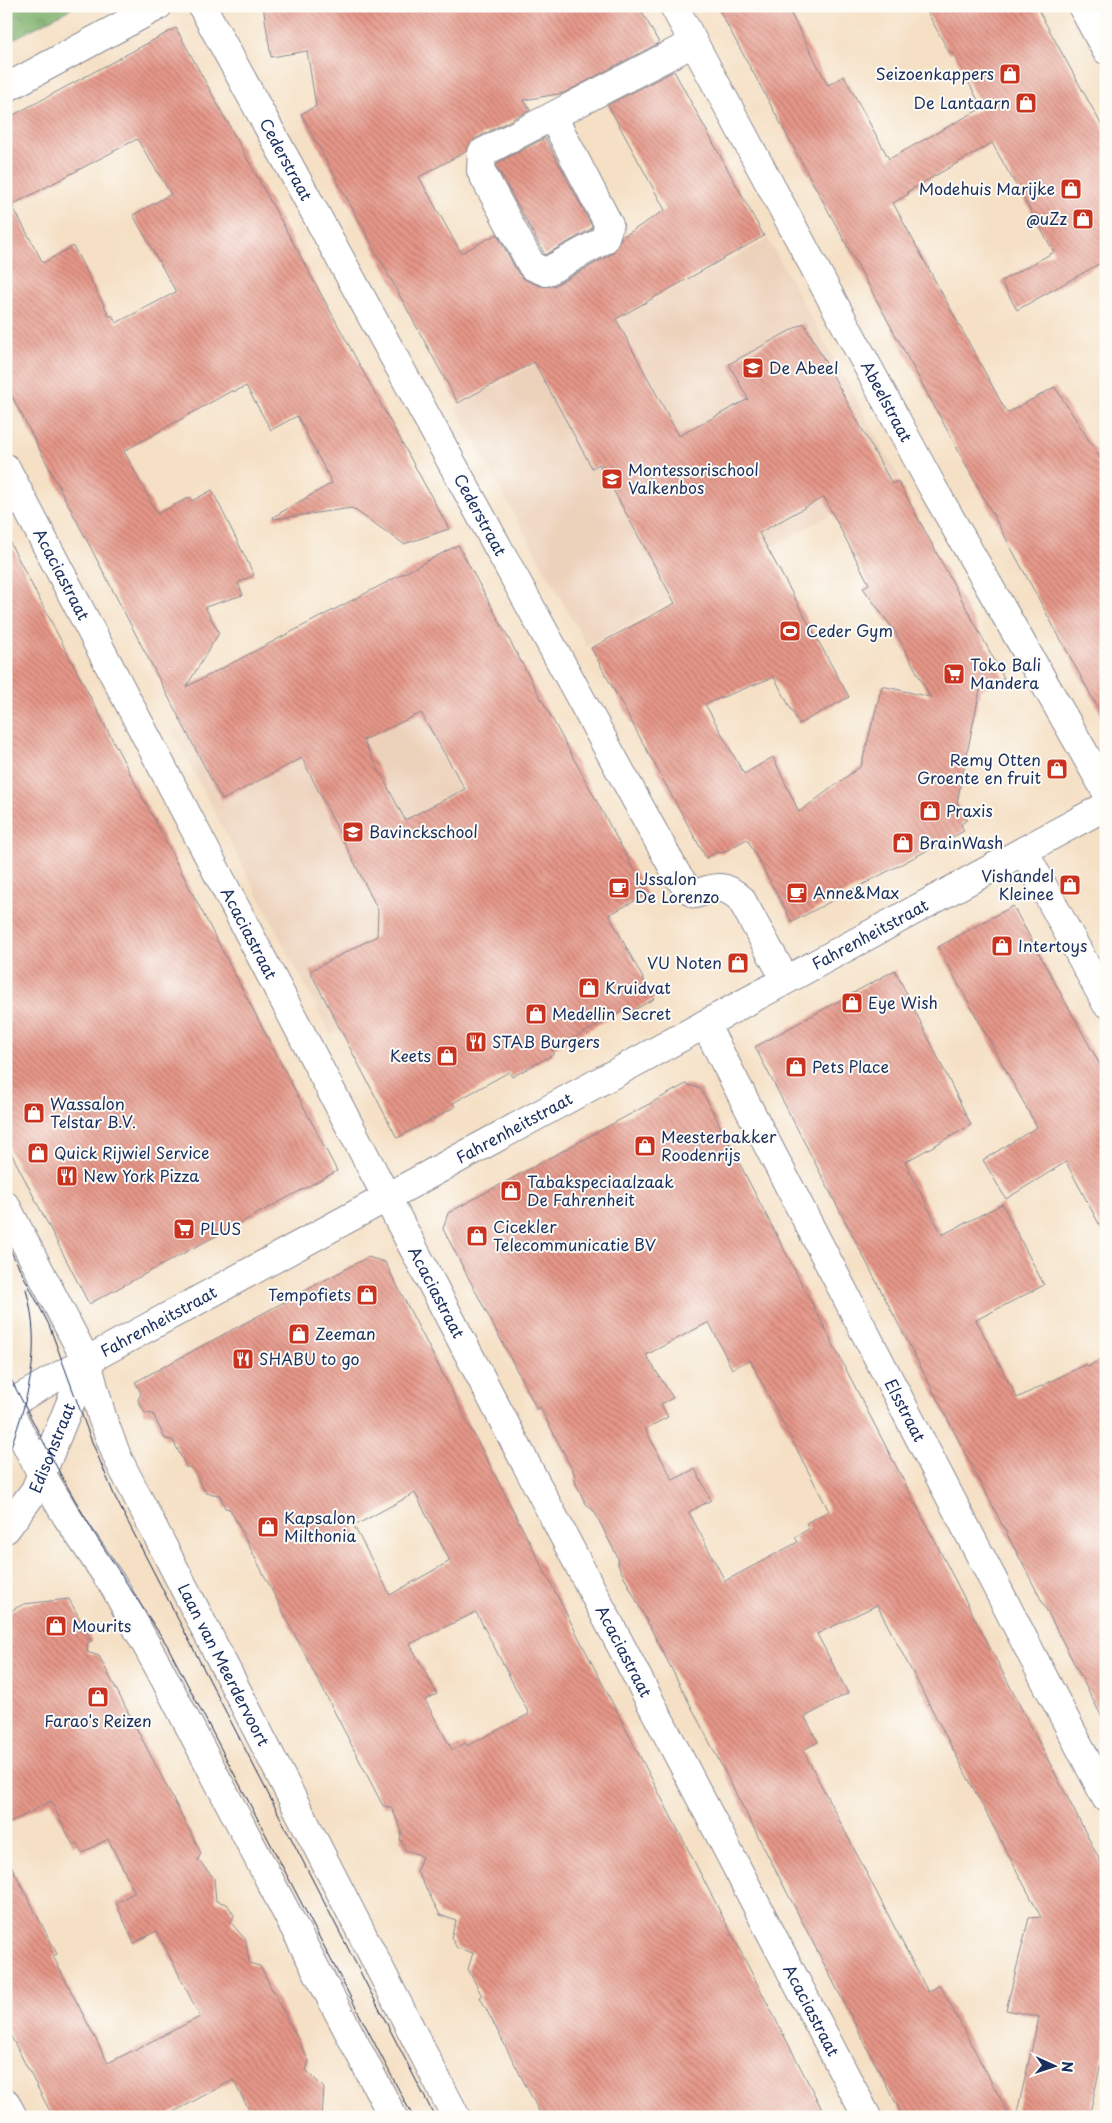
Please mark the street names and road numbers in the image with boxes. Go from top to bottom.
street label: Cederstraat [255,114,319,205]
street label: Abeelstraat [856,356,919,446]
street label: Cederstraat [449,469,514,560]
street label: Acaciastraat [28,524,97,625]
street label: Acaciastraat [216,883,284,984]
street label: Fahrenheitstraat [807,892,932,975]
street label: Fahrenheitstraat [451,1085,577,1169]
street label: Acaciastraat [403,1242,472,1343]
street label: Fahrenheitstraat [96,1279,221,1362]
street label: Elsstraat [880,1374,933,1446]
street label: Edisonstraat [22,1398,80,1496]
street label: Laan van Meerdervoort [173,1579,277,1750]
street label: Acaciastraat [591,1601,659,1702]
street label: Acaciastraat [778,1960,846,2061]

